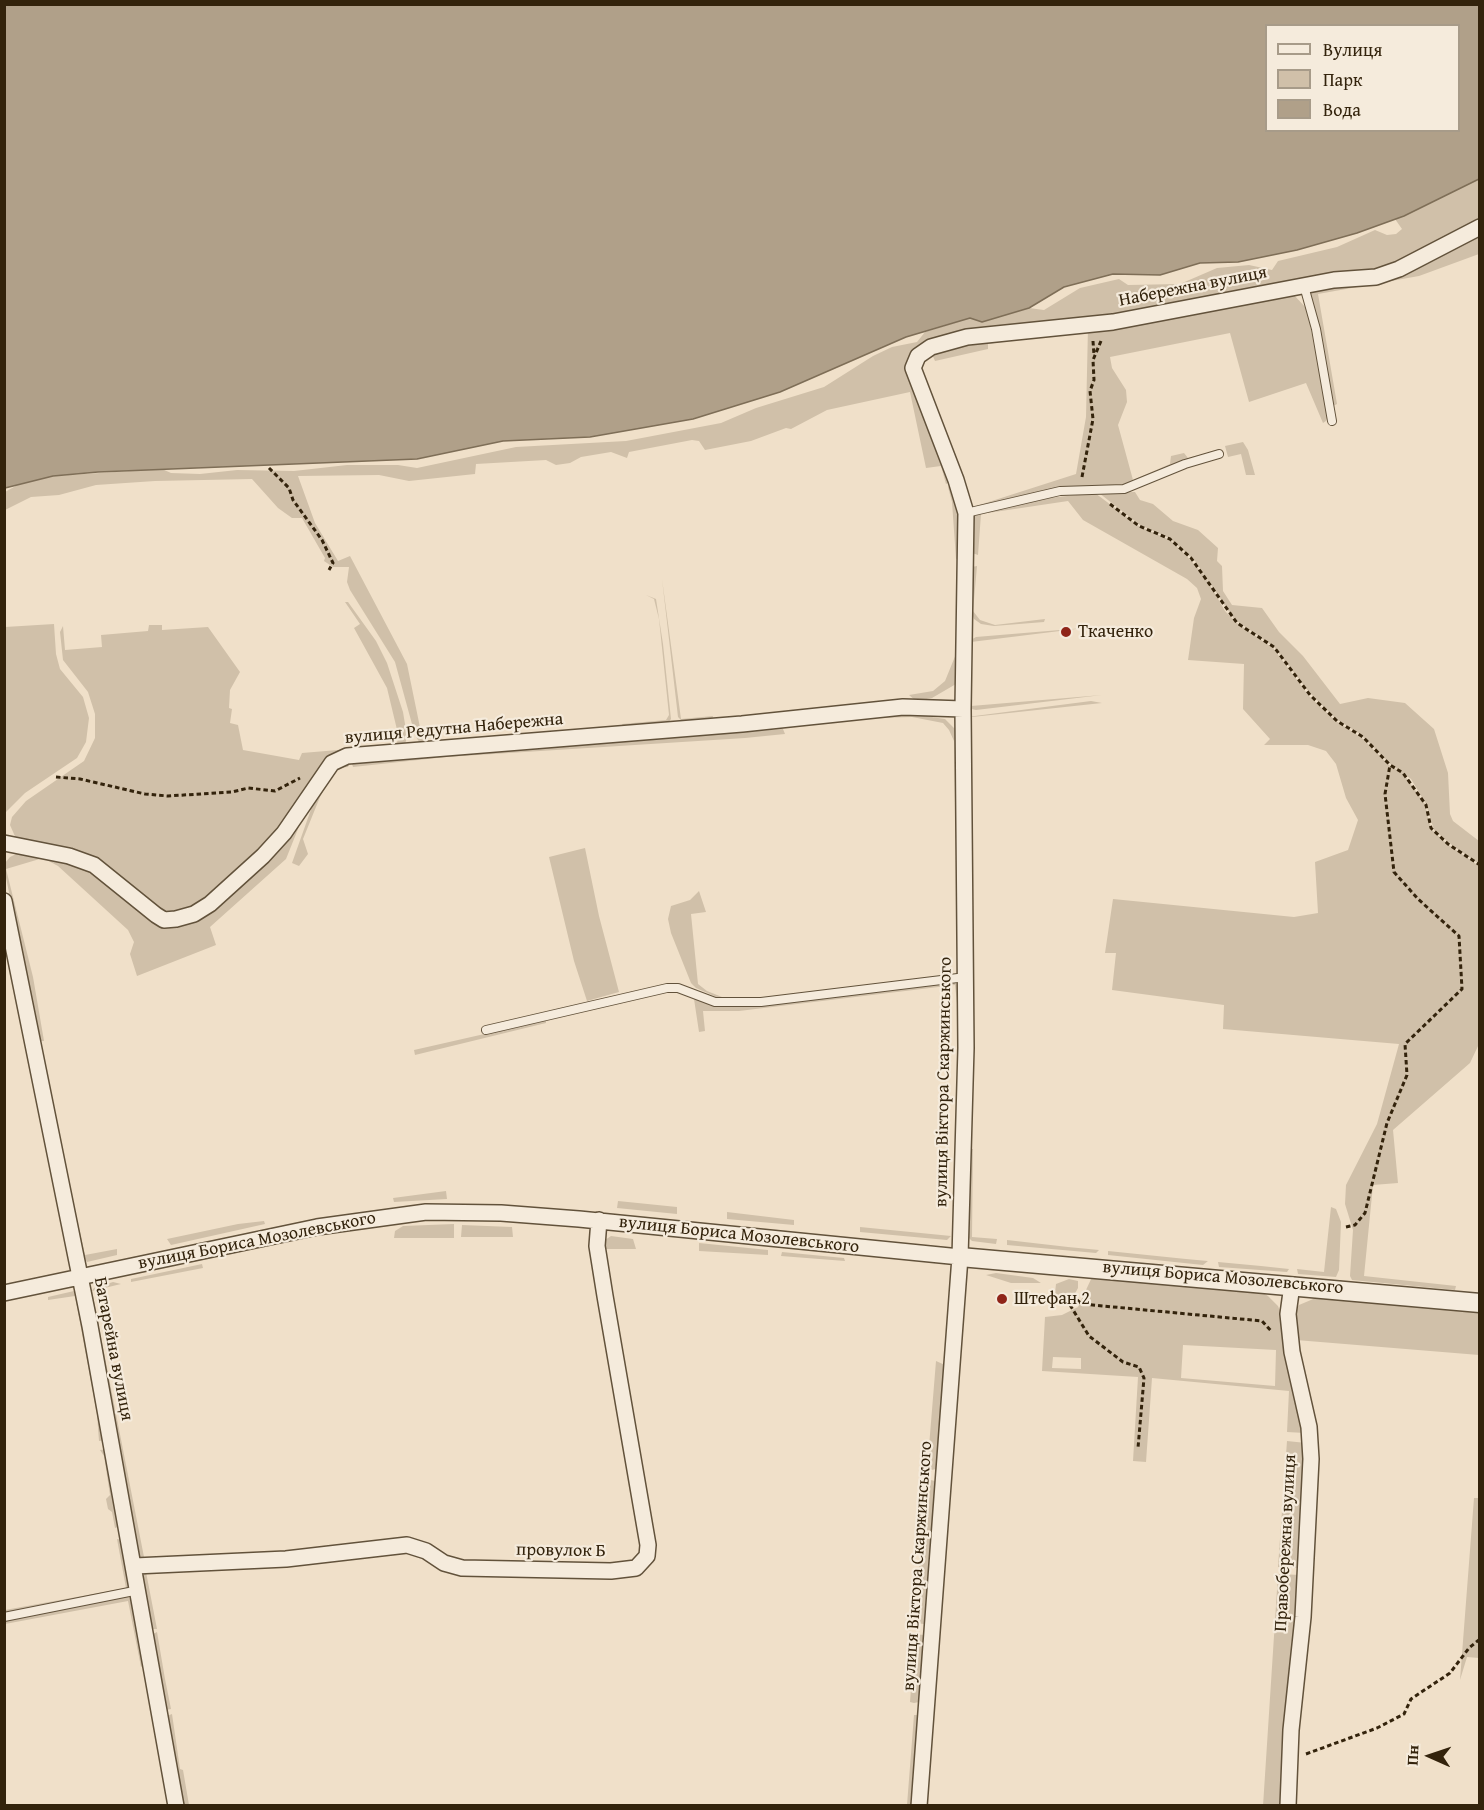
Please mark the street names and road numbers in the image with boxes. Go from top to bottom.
street label: Набережна вулиця [1117,262,1269,312]
street label: вулиця Редутна Набережна [344,709,564,749]
street label: вулиця Віктора Скаржинського [931,957,957,1207]
street label: вулиця Бориса Мозолевського [136,1207,378,1275]
street label: вулиця Бориса Мозолевського [618,1212,860,1258]
street label: вулиця Бориса Мозолевського [1102,1257,1344,1299]
street label: Батарейна вулиця [88,1275,138,1423]
street label: вулиця Віктора Скаржинського [898,1440,938,1692]
street label: Правобережна вулиця [1271,1454,1301,1632]
street label: провулок Б [516,1539,606,1563]

